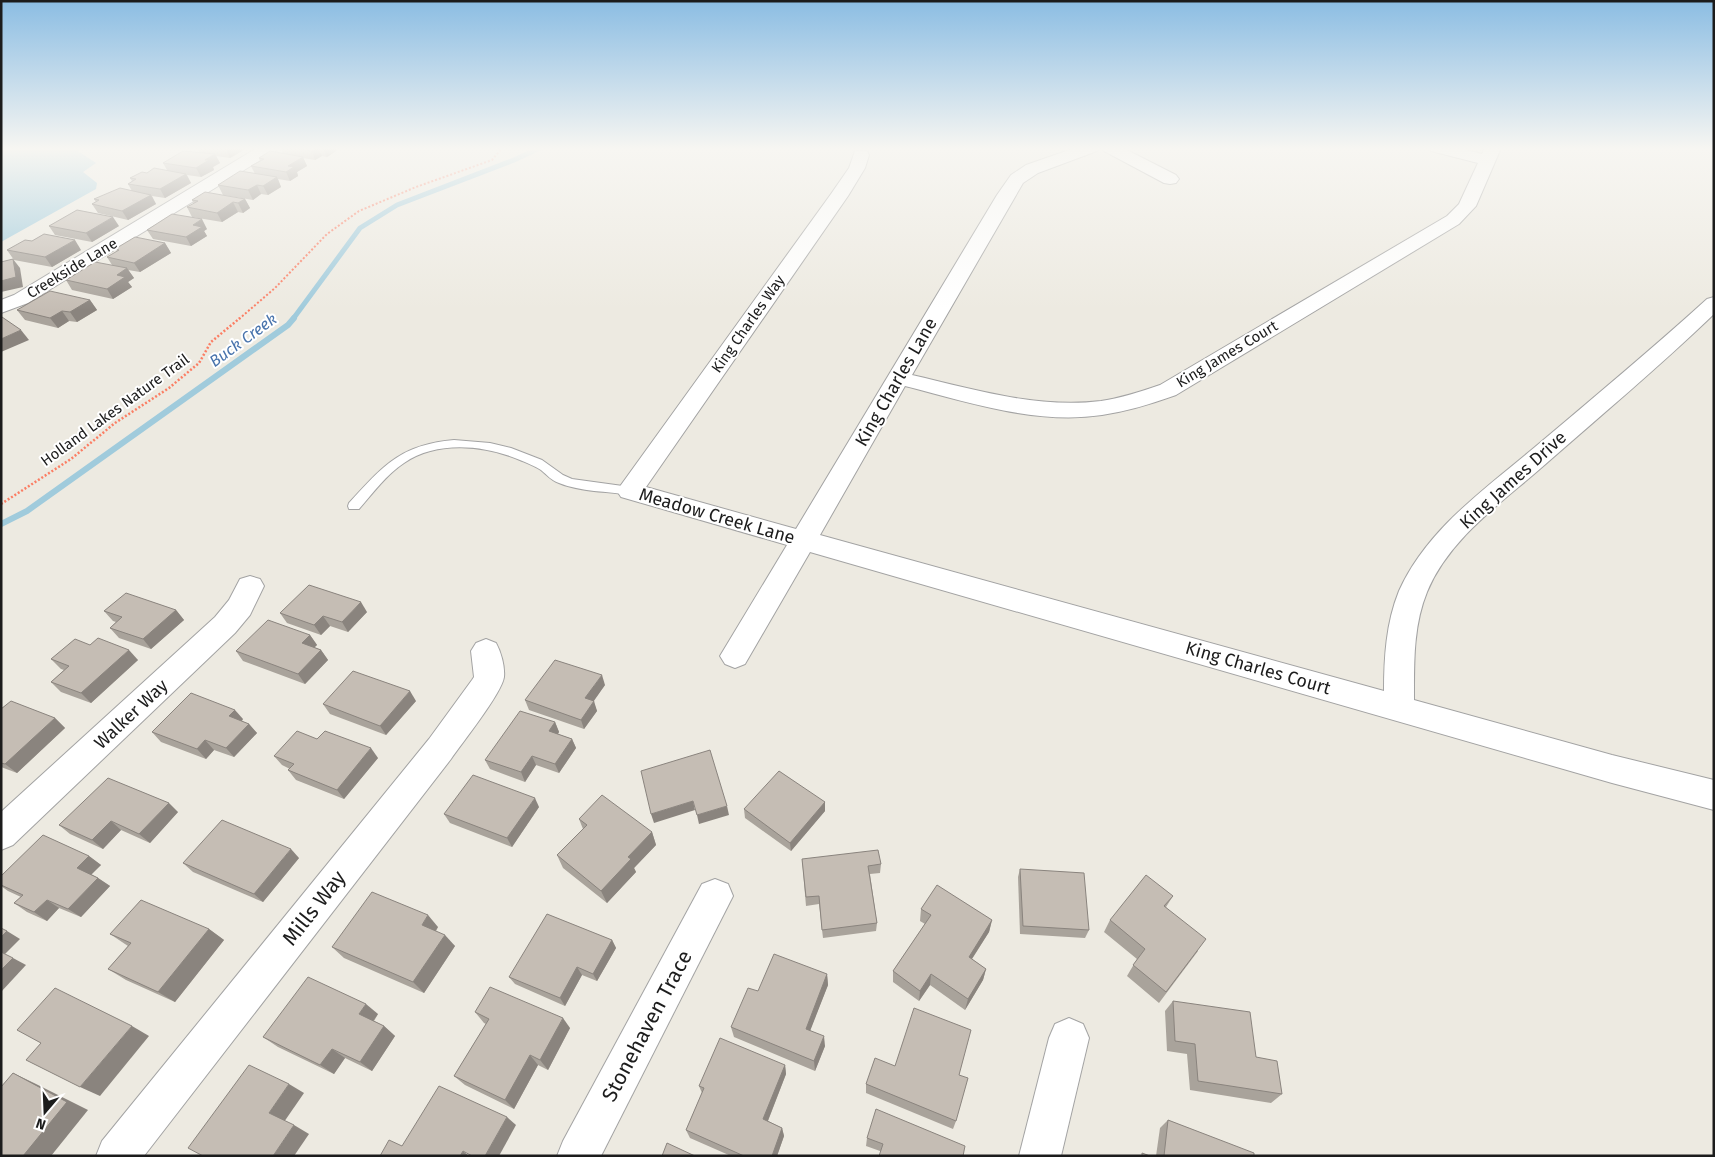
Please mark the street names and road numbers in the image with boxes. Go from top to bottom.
street label: Creekside Lane [24,234,120,302]
street label: King Charles Way [708,271,789,376]
street label: King Charles Lane [850,314,942,450]
street label: King James Court [1173,316,1281,391]
street label: Holland Lakes Nature Trail [37,350,193,470]
street label: King James Drive [1455,426,1571,534]
street label: Meadow Creek Lane [637,483,797,549]
street label: King Charles Court [1183,637,1334,699]
street label: Walker Way [90,674,172,754]
street label: Mills Way [277,865,352,951]
street label: Stonehaven Trace [596,946,698,1106]

